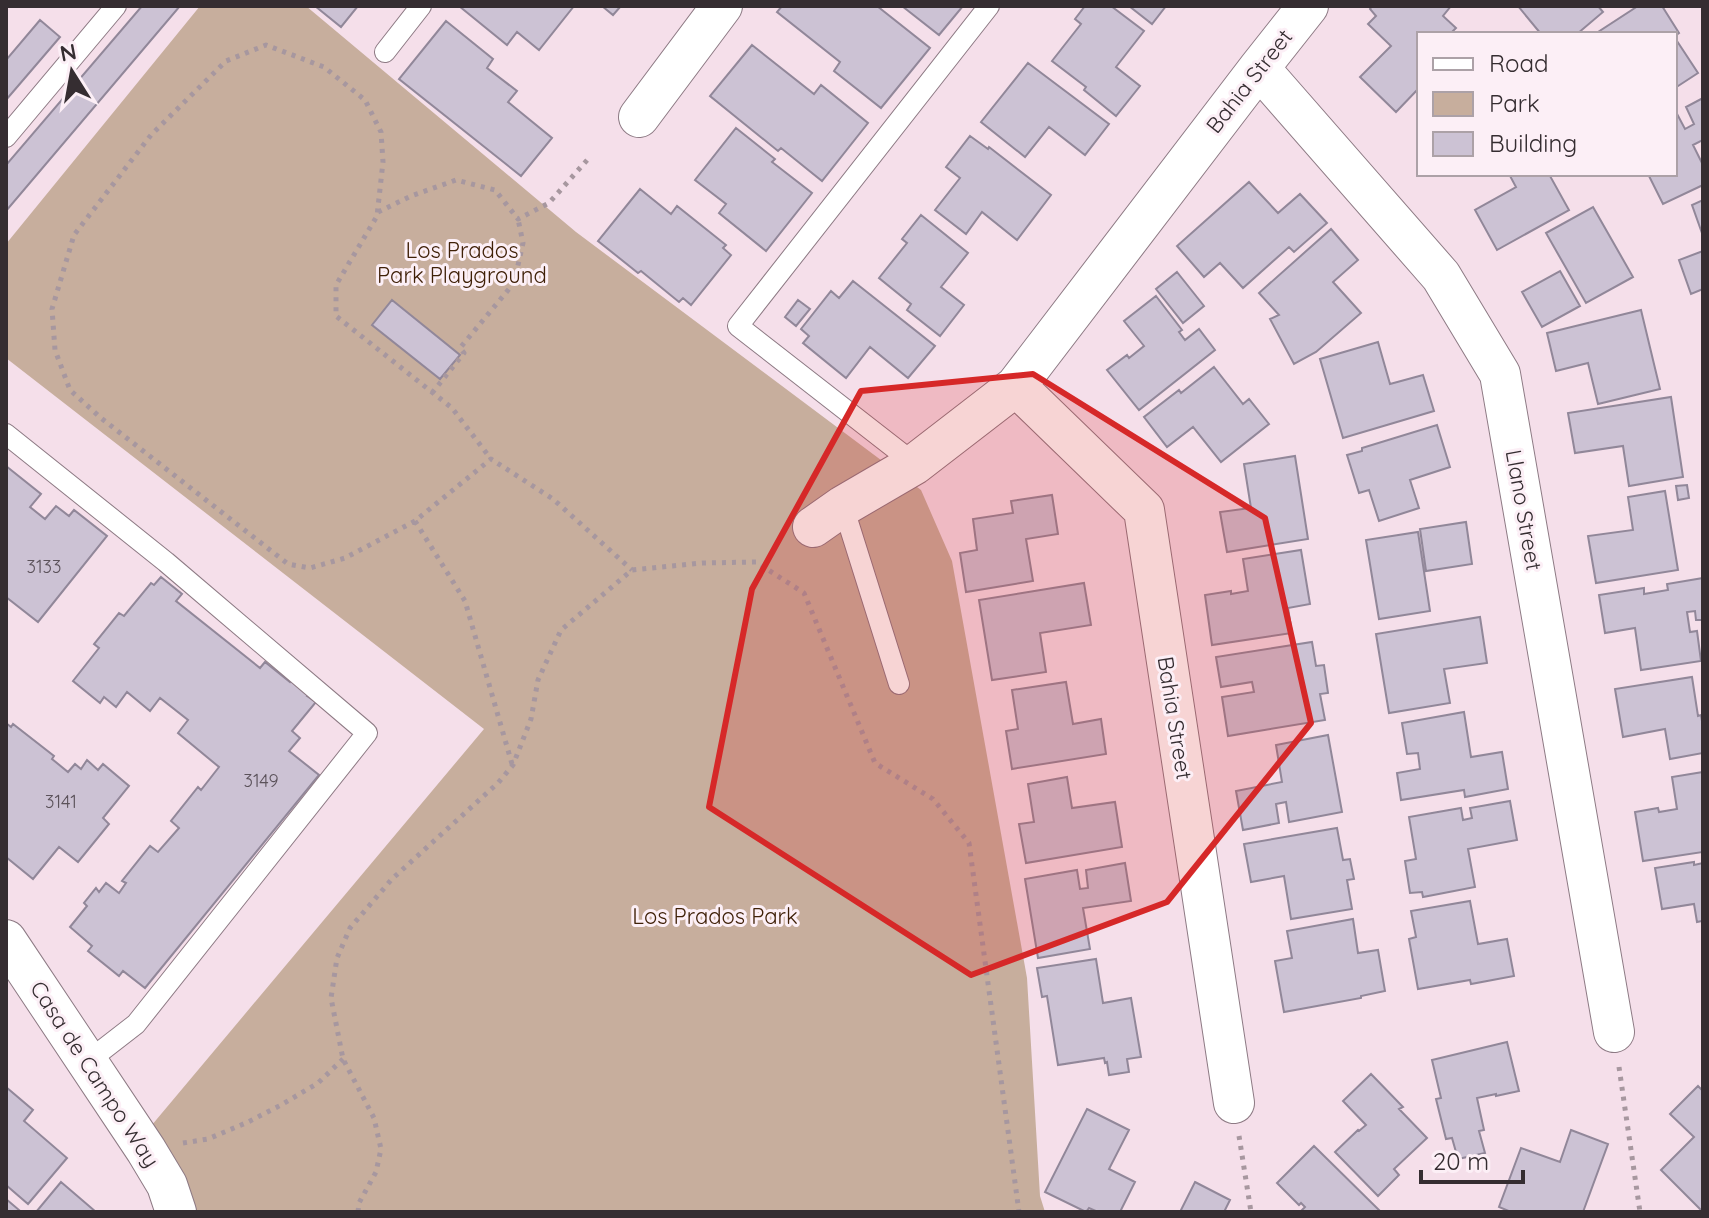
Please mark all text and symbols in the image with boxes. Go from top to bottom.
street label: Bahia Street [1200,23,1298,139]
north arrow [32,32,112,112]
legend [1417,32,1677,176]
text: N [58,37,79,68]
text: Road [1489,48,1549,78]
text: Park [1489,88,1540,118]
text: Building [1489,128,1577,158]
park label: Los Prados Park Playground [377,236,547,289]
street label: Llano Street [1500,447,1548,573]
house number: 3133 [27,555,61,578]
street label: Bahia Street [1151,654,1199,782]
house number: 3149 [244,769,279,792]
house number: 3141 [45,790,77,813]
park label: Los Prados Park [632,902,798,930]
street label: Casa de Campo Way [24,976,166,1172]
scale bar [1421,1134,1523,1184]
text: 20 m [1433,1146,1489,1176]

